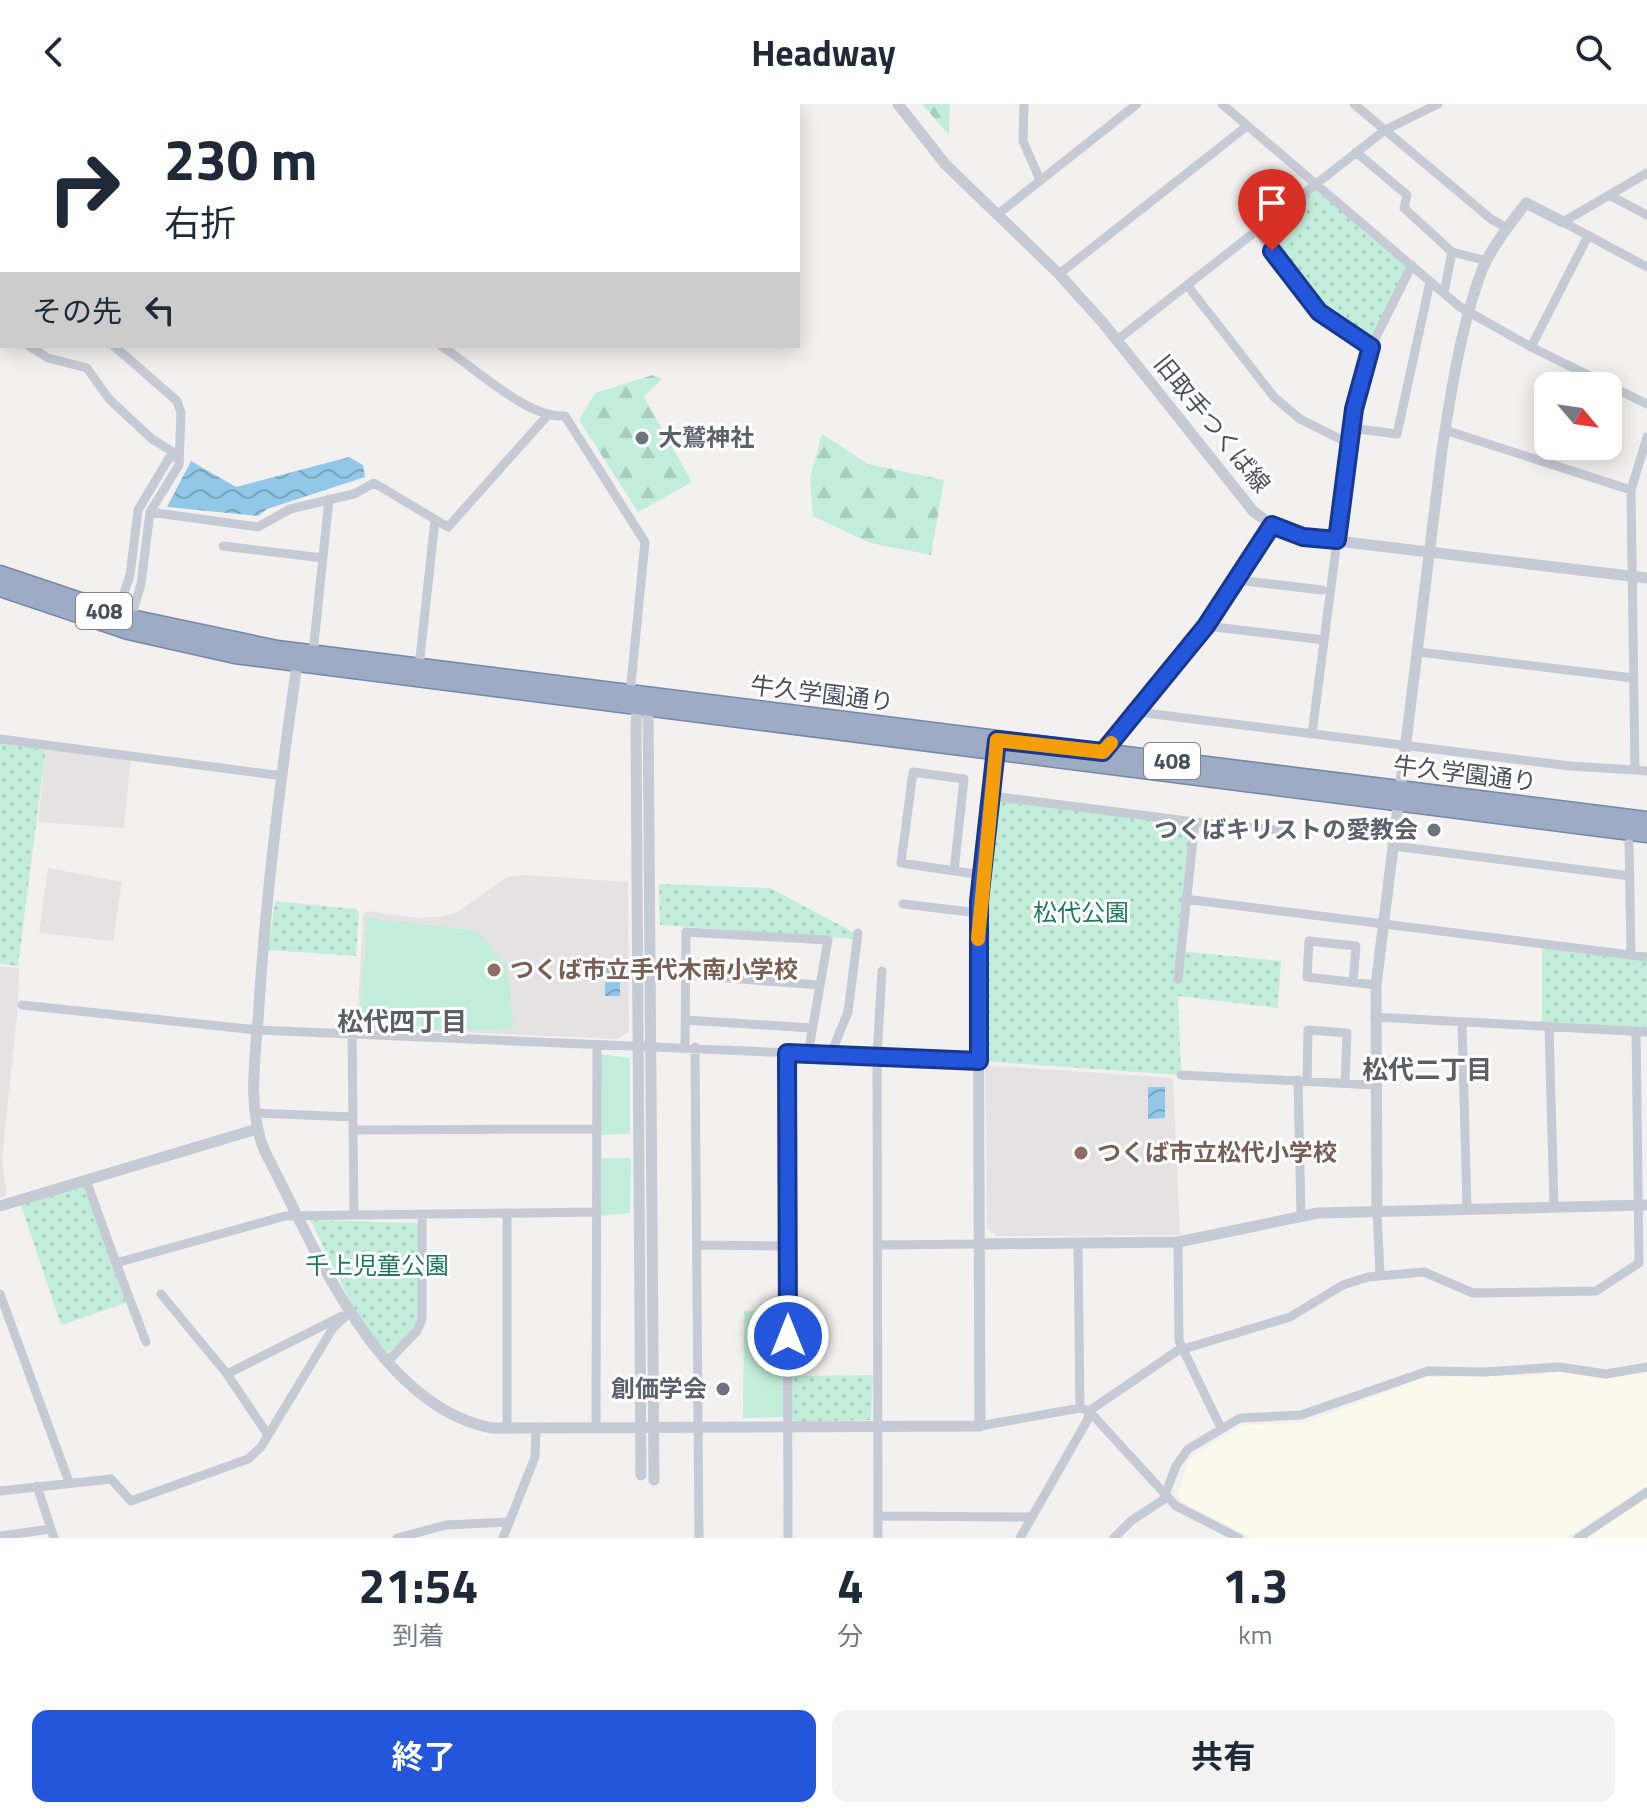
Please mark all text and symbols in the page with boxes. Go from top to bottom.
text: Headway [751,25,896,80]
icon: back [32,30,76,74]
icon: search [1571,30,1615,74]
text: 230 m [164,117,317,202]
icon: right [32,136,136,240]
pin [1238,169,1306,251]
icon: arrive [1250,181,1294,225]
text: 右折 [164,195,236,250]
text: その先 [32,288,122,334]
icon: left [138,288,182,332]
street label: 旧取手つくば線 [1146,347,1280,500]
north arrow [1534,372,1622,460]
map controls [1534,372,1622,460]
place label: 大鷲神社 [658,419,754,455]
marker: 大鷲神社 [633,429,651,447]
road number: 408 [76,593,132,629]
street label: 牛久学園通り [748,666,896,720]
road number: 408 [1144,743,1200,779]
street label: 牛久学園通り [1391,746,1539,800]
place label: つくばキリストの愛教会 [1154,811,1418,847]
marker: つくばキリストの愛教会 [1425,821,1443,839]
park label: 松代公園 [1033,894,1129,930]
place label: つくば市立手代木南小学校 [510,951,798,987]
marker: つくば市立手代木南小学校 [485,961,503,979]
district label: 松代四丁目 [337,1002,467,1041]
district label: 松代二丁目 [1362,1050,1492,1089]
place label: つくば市立松代小学校 [1097,1134,1337,1170]
marker: つくば市立松代小学校 [1072,1144,1090,1162]
park label: 千上児童公園 [305,1247,449,1283]
position arrow [746,1294,830,1378]
place label: 創価学会 [611,1370,707,1406]
marker: 創価学会 [714,1380,732,1398]
text: 21:54 [359,1549,478,1622]
text: 4 [837,1549,864,1622]
text: 1.3 [1222,1549,1288,1622]
text: km [1238,1615,1272,1654]
text: 到着 [392,1616,444,1655]
text: 分 [837,1616,863,1655]
button: 終了 [32,1710,816,1802]
button: 共有 [832,1710,1615,1802]

